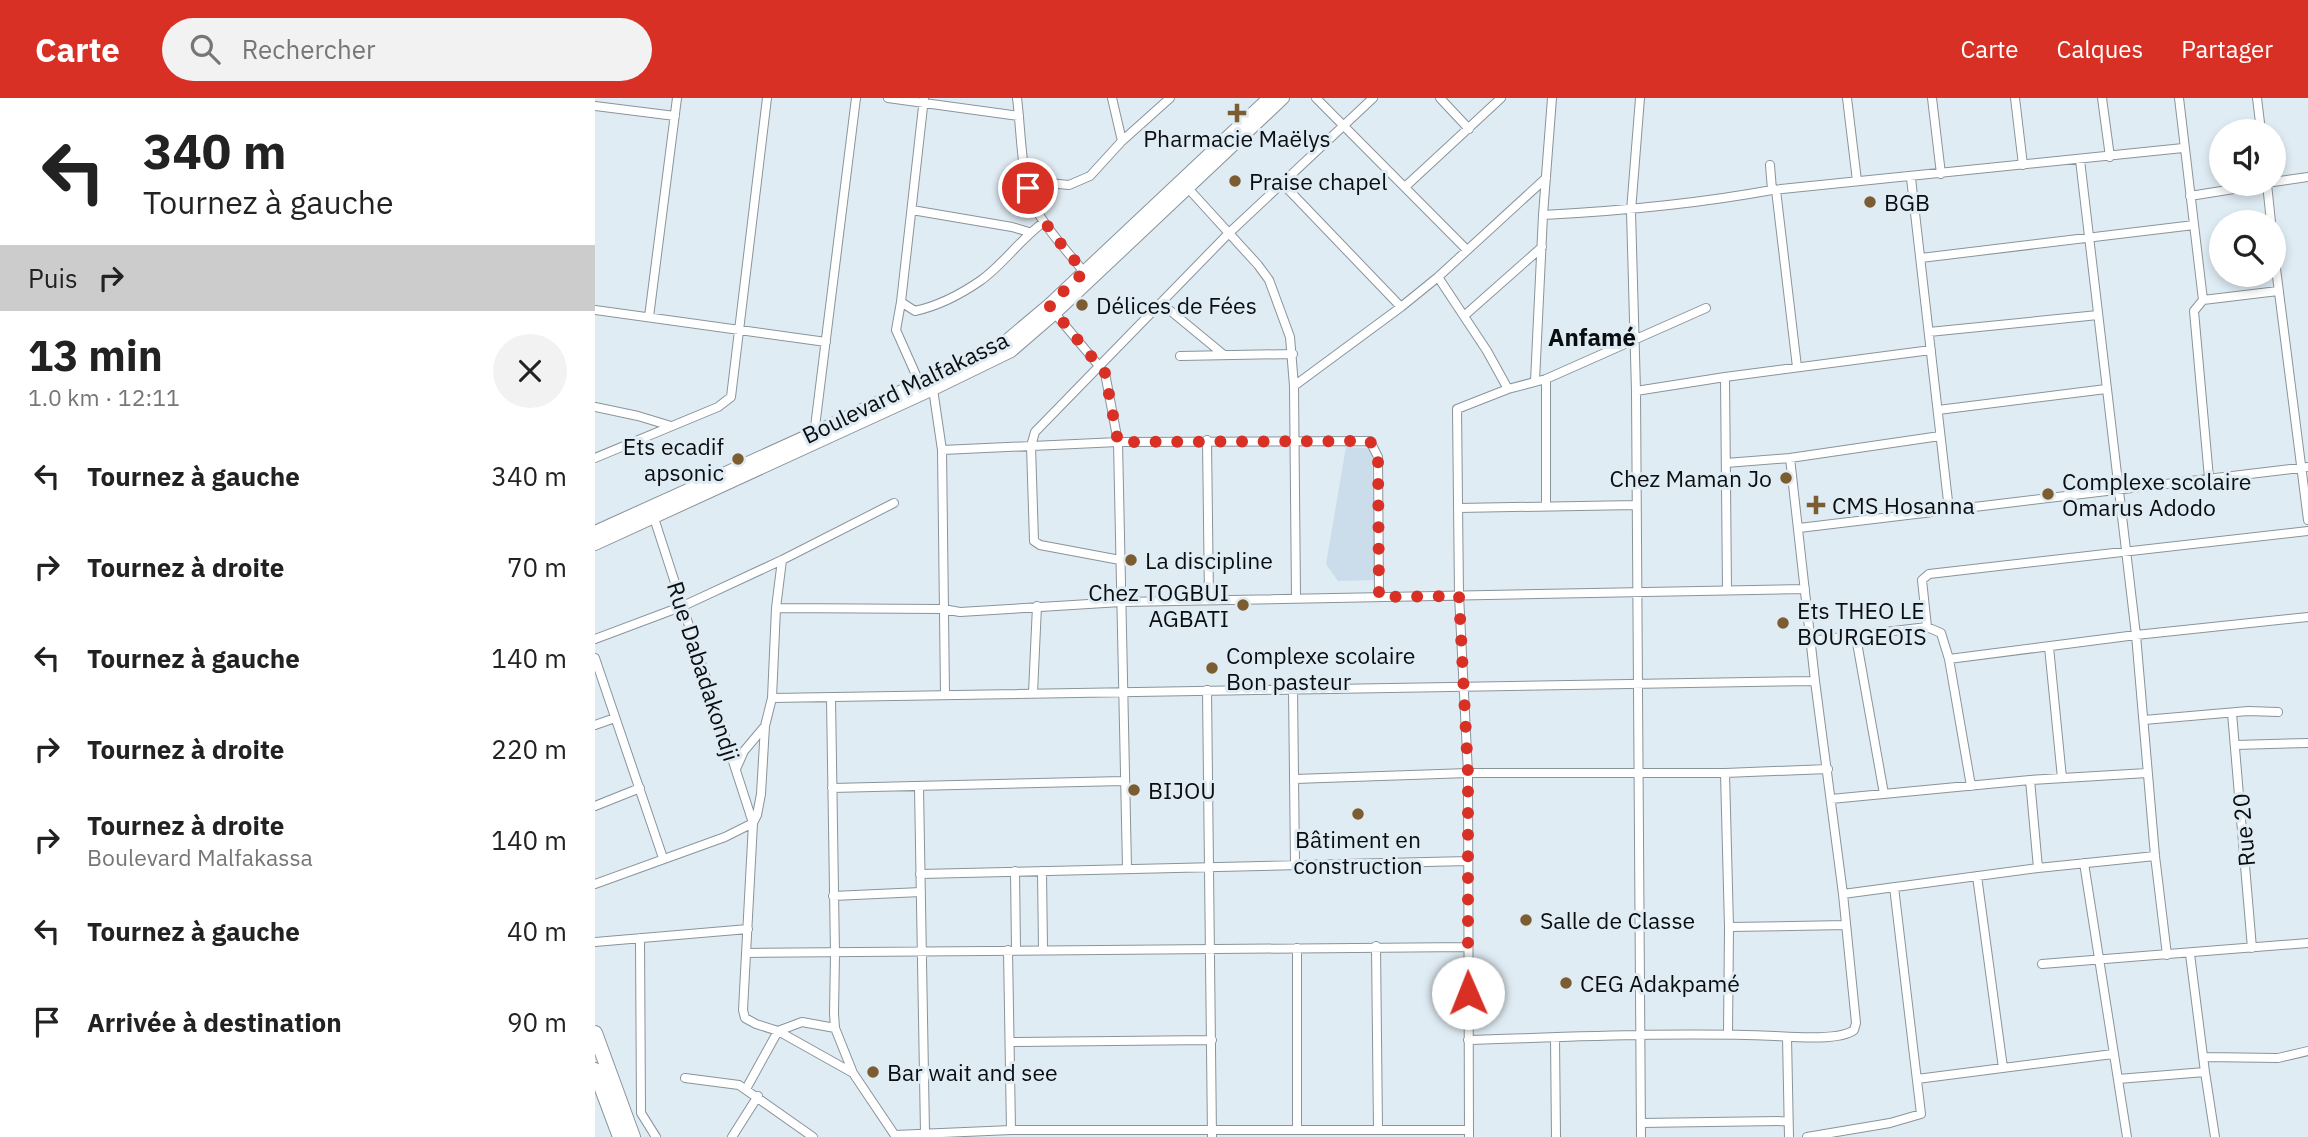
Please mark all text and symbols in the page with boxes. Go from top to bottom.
search box [162,18,652,81]
text: Carte [35,28,120,71]
icon: search [186,30,224,68]
text: Rechercher [242,32,376,66]
text: Carte [1960,33,2019,65]
text: Calques [2057,33,2143,65]
text: Partager [2181,33,2273,65]
marker: Pharmacie Maëlys [1229,105,1245,121]
text: 340 m [143,119,287,182]
map controls [2209,119,2286,287]
button: sound [2209,119,2286,196]
place label: Pharmacie Maëlys [1143,123,1331,153]
icon: left [28,126,119,217]
pin [998,158,1058,218]
place label: Praise chapel [1249,166,1387,196]
icon: arrive [1009,169,1047,207]
marker: Praise chapel [1227,173,1243,189]
text: Tournez à gauche [143,181,394,223]
place label: BGB [1884,187,1930,217]
marker: BGB [1862,194,1878,210]
button: search [2209,210,2286,287]
icon: right [92,259,130,297]
text: Puis [28,261,78,295]
place label: Délices de Fées [1096,290,1257,320]
marker: Délices de Fées [1074,297,1090,313]
district label: Anfamé [1548,321,1636,353]
street label: Boulevard Malfakassa [797,324,1013,450]
text: 13 min [28,328,163,383]
button: close [493,334,567,408]
text: 1.0 km · 12:11 [28,382,180,412]
place label: Ets ecadif apsonic [623,431,724,487]
marker: Ets ecadif apsonic [730,451,746,467]
icon: left [28,457,66,495]
text: Tournez à gauche [87,459,300,493]
text: 340 m [491,459,567,493]
place label: Chez Maman Jo [1610,463,1772,493]
place label: Complexe scolaire Omarus Adodo [2062,466,2251,522]
marker: Chez Maman Jo [1778,470,1794,486]
marker: Complexe scolaire Omarus Adodo [2040,486,2056,502]
place label: CMS Hosanna [1832,490,1975,520]
marker: CMS Hosanna [1806,495,1826,515]
place label: La discipline [1145,545,1273,575]
icon: right [28,548,66,586]
text: Tournez à droite [87,550,284,584]
text: 70 m [507,550,567,584]
marker: La discipline [1123,552,1139,568]
street label: Rue Dabadakondji [661,577,747,765]
place label: Chez TOGBUI AGBATI [1088,577,1229,633]
place label: Ets THEO LE BOURGEOIS [1797,595,1927,651]
marker: Chez TOGBUI AGBATI [1235,597,1251,613]
marker: Ets THEO LE BOURGEOIS [1775,615,1791,631]
icon: left [28,639,66,677]
place label: Complexe scolaire Bon pasteur [1226,640,1415,696]
text: Tournez à gauche [87,641,300,675]
text: 140 m [491,641,567,675]
marker: Complexe scolaire Bon pasteur [1204,660,1220,676]
icon: right [28,730,66,768]
text: Tournez à droite [87,732,284,766]
text: 220 m [491,732,567,766]
place label: BIJOU [1148,775,1216,805]
marker: BIJOU [1126,782,1142,798]
street label: Rue 20 [2225,792,2261,868]
marker: Bâtiment en construction [1350,806,1366,822]
text: Tournez à droite [87,808,284,842]
icon: right [28,821,66,859]
text: 140 m [491,823,567,857]
place label: Bâtiment en construction [1293,824,1423,880]
text: Boulevard Malfakassa [87,842,313,872]
place label: Salle de Classe [1540,905,1695,935]
icon: left [28,912,66,950]
marker: Salle de Classe [1518,912,1534,928]
text: Tournez à gauche [87,914,300,948]
text: 40 m [507,914,567,948]
position arrow [1431,956,1505,1030]
place label: CEG Adakpamé [1580,968,1740,998]
marker: CEG Adakpamé [1558,975,1574,991]
icon: arrive [28,1003,66,1041]
text: Arrivée à destination [87,1005,342,1039]
text: 90 m [507,1005,567,1039]
place label: Bar wait and see [887,1057,1058,1087]
marker: Bar wait and see [865,1064,881,1080]

